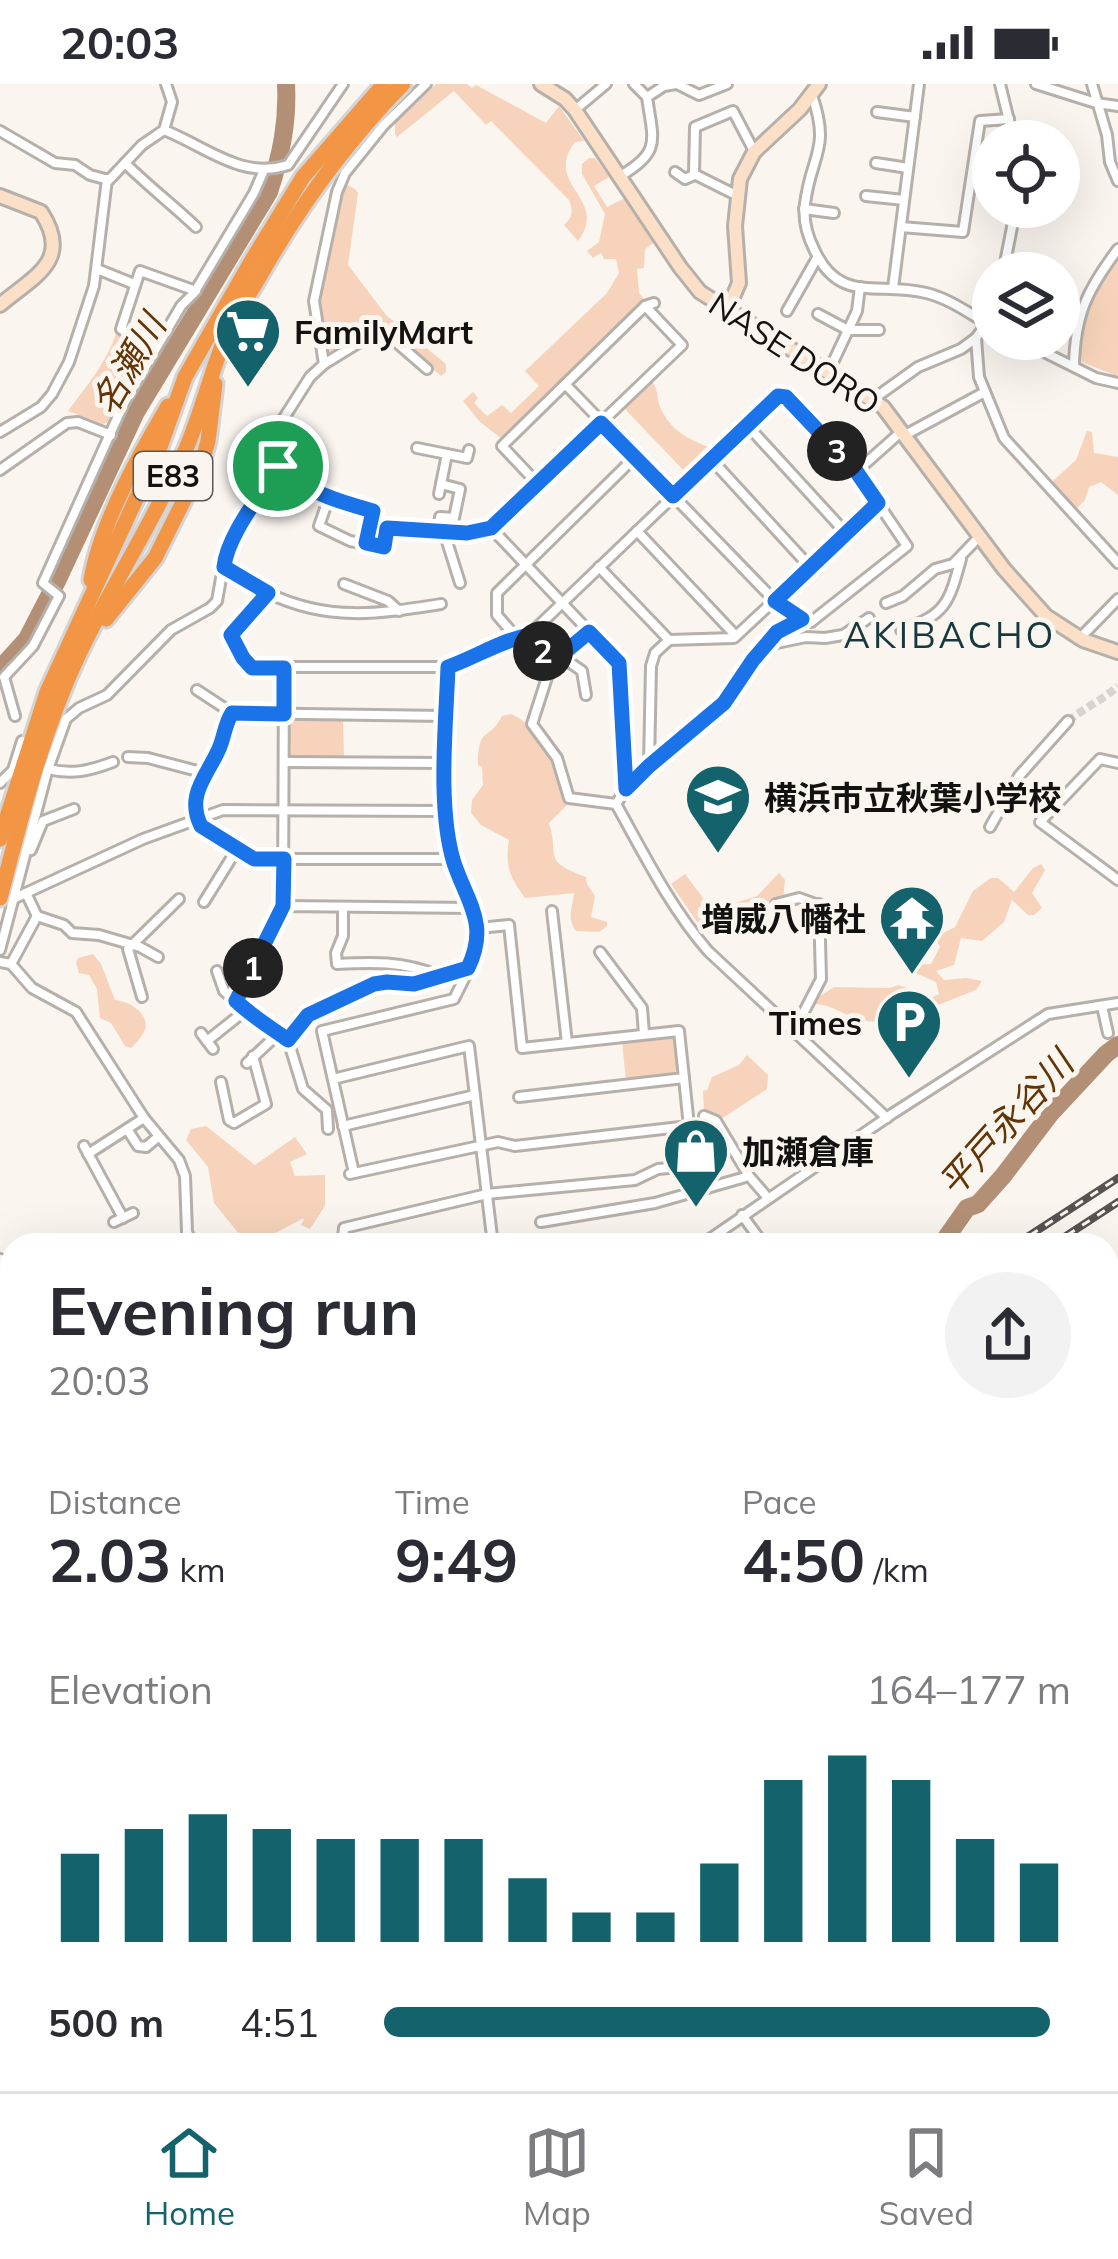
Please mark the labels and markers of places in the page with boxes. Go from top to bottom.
supermarket icon: FamilyMart [213,296,283,390]
place label: FamilyMart [294,311,473,352]
pin [227,415,329,517]
pin: 3 [807,421,867,481]
pin: 2 [513,621,573,681]
school or university icon: 横浜市立秋葉小学校 [683,762,753,856]
place label: 横浜市立秋葉小学校 [764,777,1061,818]
temple icon: 増威八幡社 [877,883,947,977]
place label: 増威八幡社 [701,898,866,939]
pin: 1 [223,938,283,998]
parking icon: Times [874,987,944,1081]
place label: Times [769,1002,862,1043]
shop icon: 加瀬倉庫 [661,1116,731,1210]
place label: 加瀬倉庫 [742,1131,874,1172]

